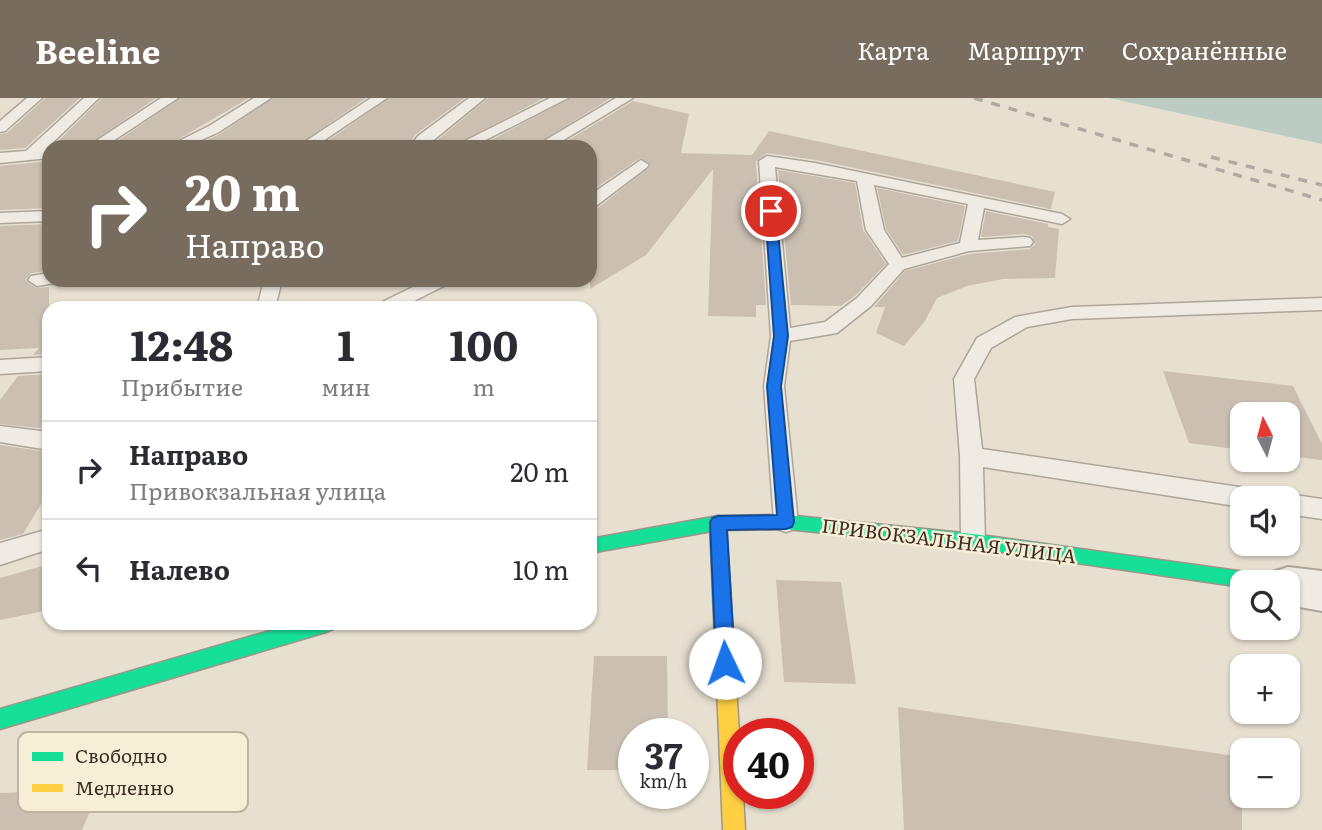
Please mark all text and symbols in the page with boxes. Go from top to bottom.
text: Beeline [35,25,160,74]
text: Карта [857,32,929,67]
text: Маршрут [967,32,1084,67]
text: Сохранённые [1122,32,1287,67]
text: 20 m [185,153,300,226]
icon: right [70,168,161,259]
pin [741,181,801,241]
icon: arrive [752,192,790,230]
text: Направо [185,220,325,268]
text: 12:48 [130,312,233,374]
text: 1 [337,312,355,374]
text: 100 [449,312,518,374]
text: Прибытие [121,369,243,403]
text: мин [322,369,371,403]
text: m [473,369,495,403]
north arrow [1230,402,1300,472]
map controls [1230,402,1300,808]
text: Направо [129,434,248,473]
icon: right [70,451,108,489]
text: 20 m [510,451,569,490]
text: Привокзальная улица [129,473,386,507]
button: sound [1230,486,1300,556]
street label: ПРИВОКЗАЛЬНАЯ УЛИЦА [820,511,1078,570]
icon: left [70,549,108,587]
text: Налево [129,549,230,588]
text: 10 m [513,549,569,588]
button: search [1230,570,1300,640]
position arrow [688,626,762,700]
button: + [1230,654,1300,724]
speed limit sign: 40 [723,718,814,809]
text: 37 [645,728,682,780]
legend [18,732,248,812]
button: − [1230,738,1300,808]
text: Свободно [75,741,167,769]
text: km/h [640,767,687,794]
text: Медленно [75,773,174,801]

